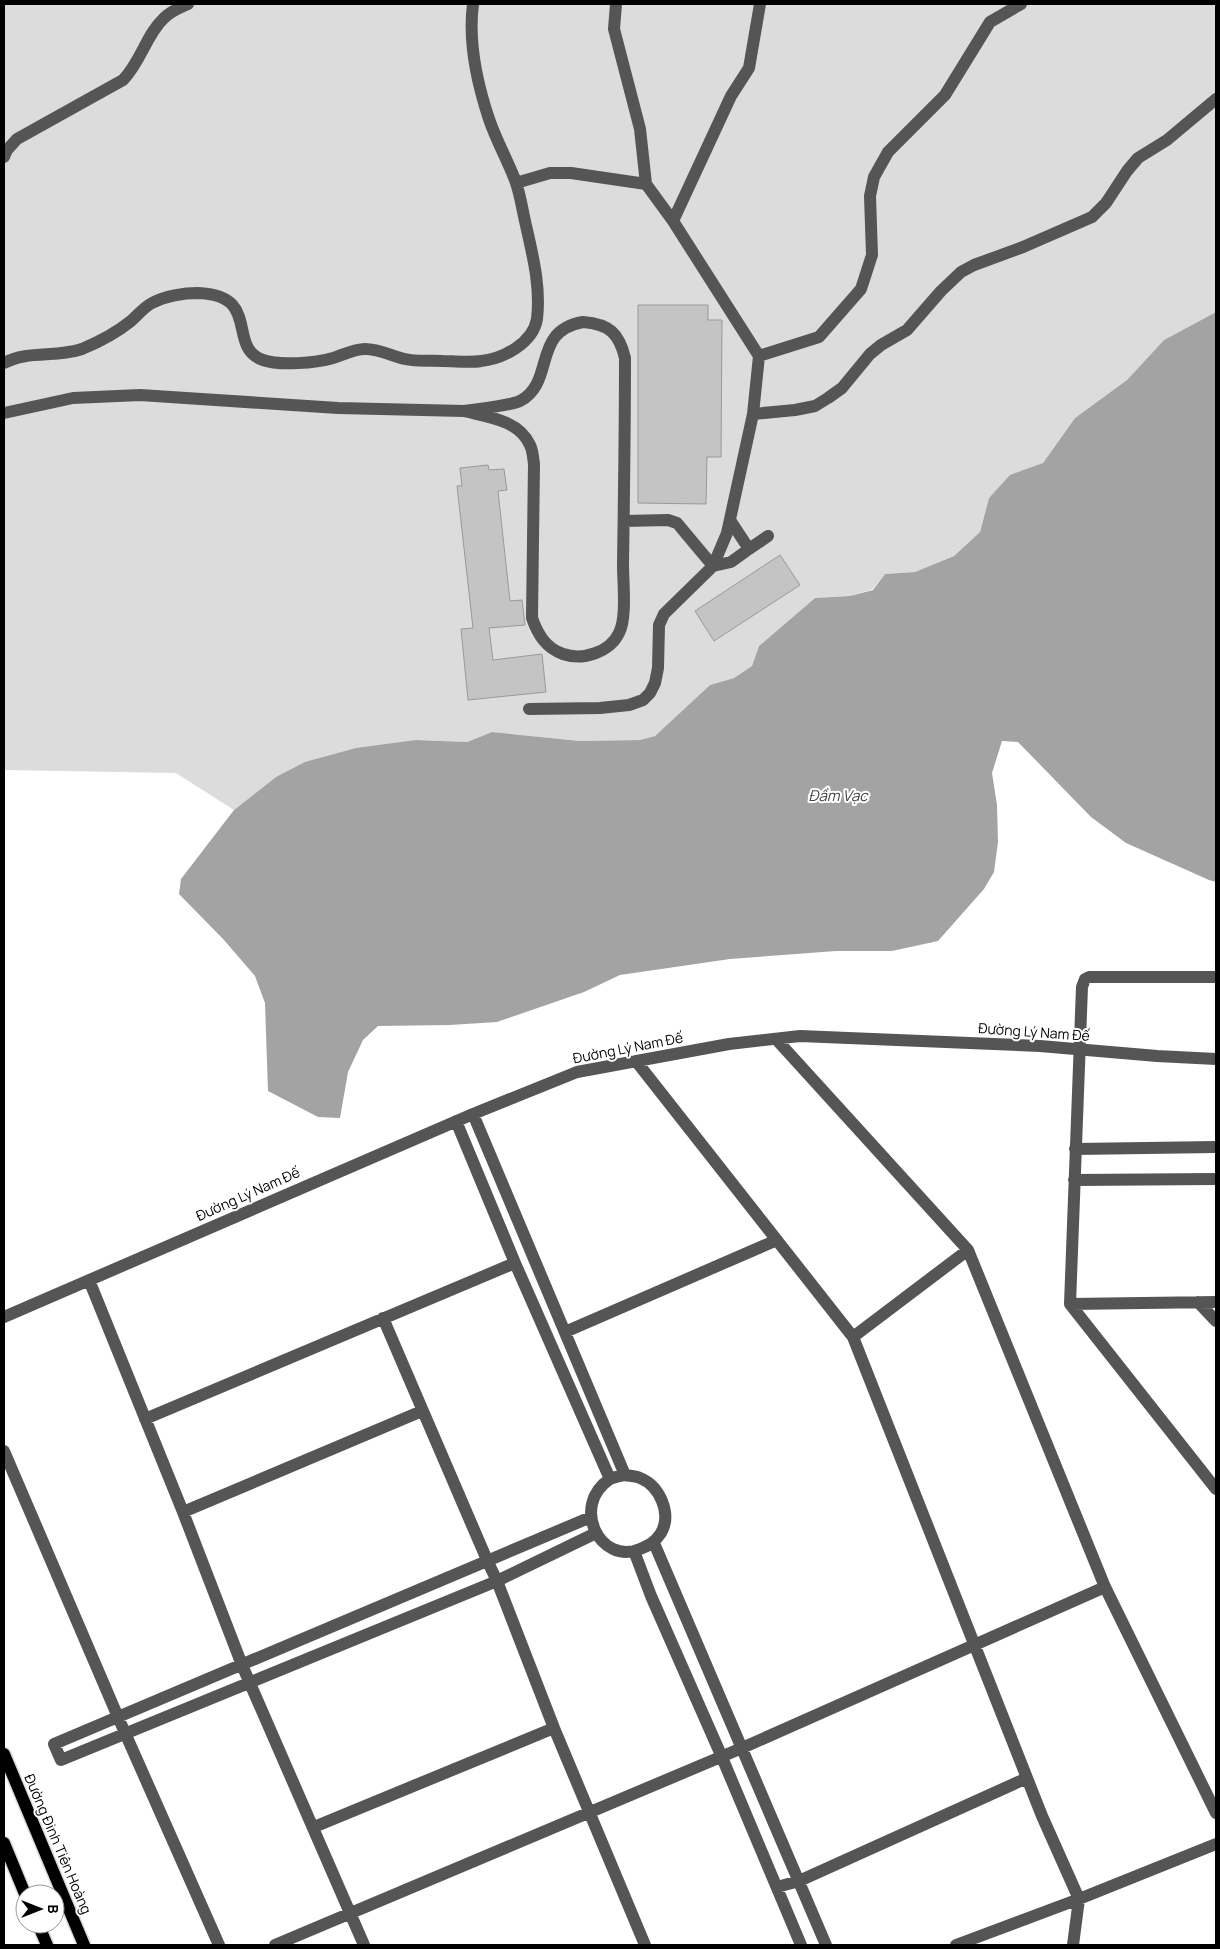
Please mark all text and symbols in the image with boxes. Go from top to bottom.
water label: Đầm Vạc [808,785,869,806]
street label: Đường Lý Nam Đế [978,1018,1090,1045]
street label: Đường Lý Nam Đế [571,1028,685,1067]
street label: Đường Lý Nam Đế [193,1162,303,1225]
street label: Đường Đinh Tiên Hoàng [20,1771,97,1917]
north arrow [15,1884,65,1934]
text: B [44,1905,63,1914]

